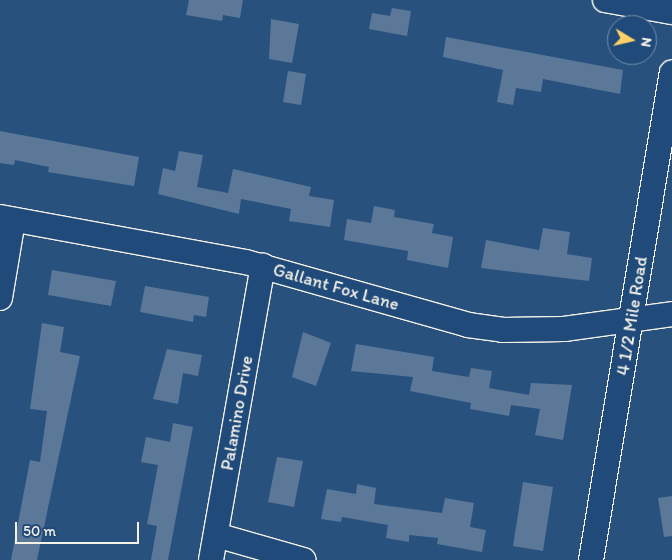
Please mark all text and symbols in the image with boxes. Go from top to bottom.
north arrow [607,15,657,65]
text: N [637,36,655,48]
street label: 4 1/2 Mile Road [612,255,652,377]
street label: Gallant Fox Lane [271,259,401,315]
street label: Palamino Drive [216,354,258,472]
scale bar [18,512,141,544]
text: 50 m [23,522,56,540]

